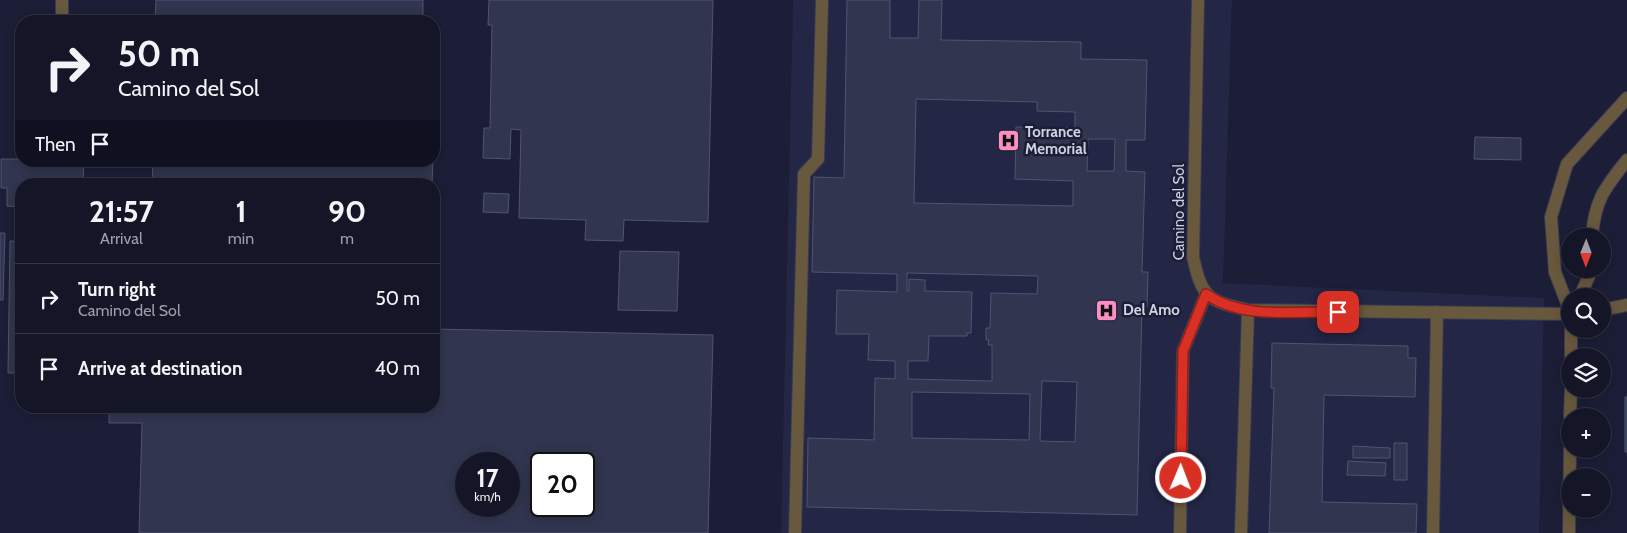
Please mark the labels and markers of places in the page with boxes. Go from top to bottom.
place label: Torrance Memorial [1025,123,1087,158]
hospital icon: Torrance Memorial [997,129,1021,153]
pin [1317,291,1359,333]
hospital icon: Del Amo [1095,298,1119,322]
place label: Del Amo [1123,301,1180,319]

